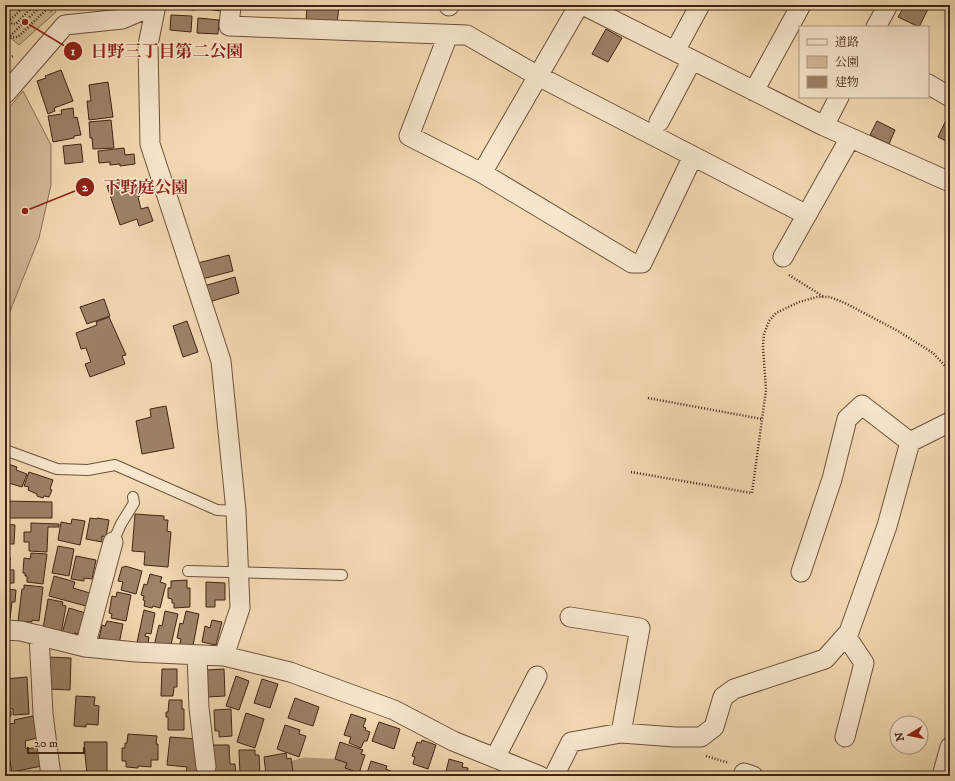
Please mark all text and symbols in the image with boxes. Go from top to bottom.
legend [799,26,929,98]
text: 道路 [835,35,859,50]
callout: 日野三丁目第二公園 [63,36,252,65]
text: 日野三丁目第二公園 [91,41,244,63]
text: 1 [71,44,76,59]
text: 公園 [835,55,859,70]
text: 建物 [835,75,859,90]
callout: 下野庭公園 [75,172,196,201]
text: 下野庭公園 [104,177,189,199]
text: 2 [82,180,89,195]
north arrow [889,715,929,755]
scale bar [28,729,84,755]
text: N [892,731,908,742]
text: 20 m [34,736,58,751]

